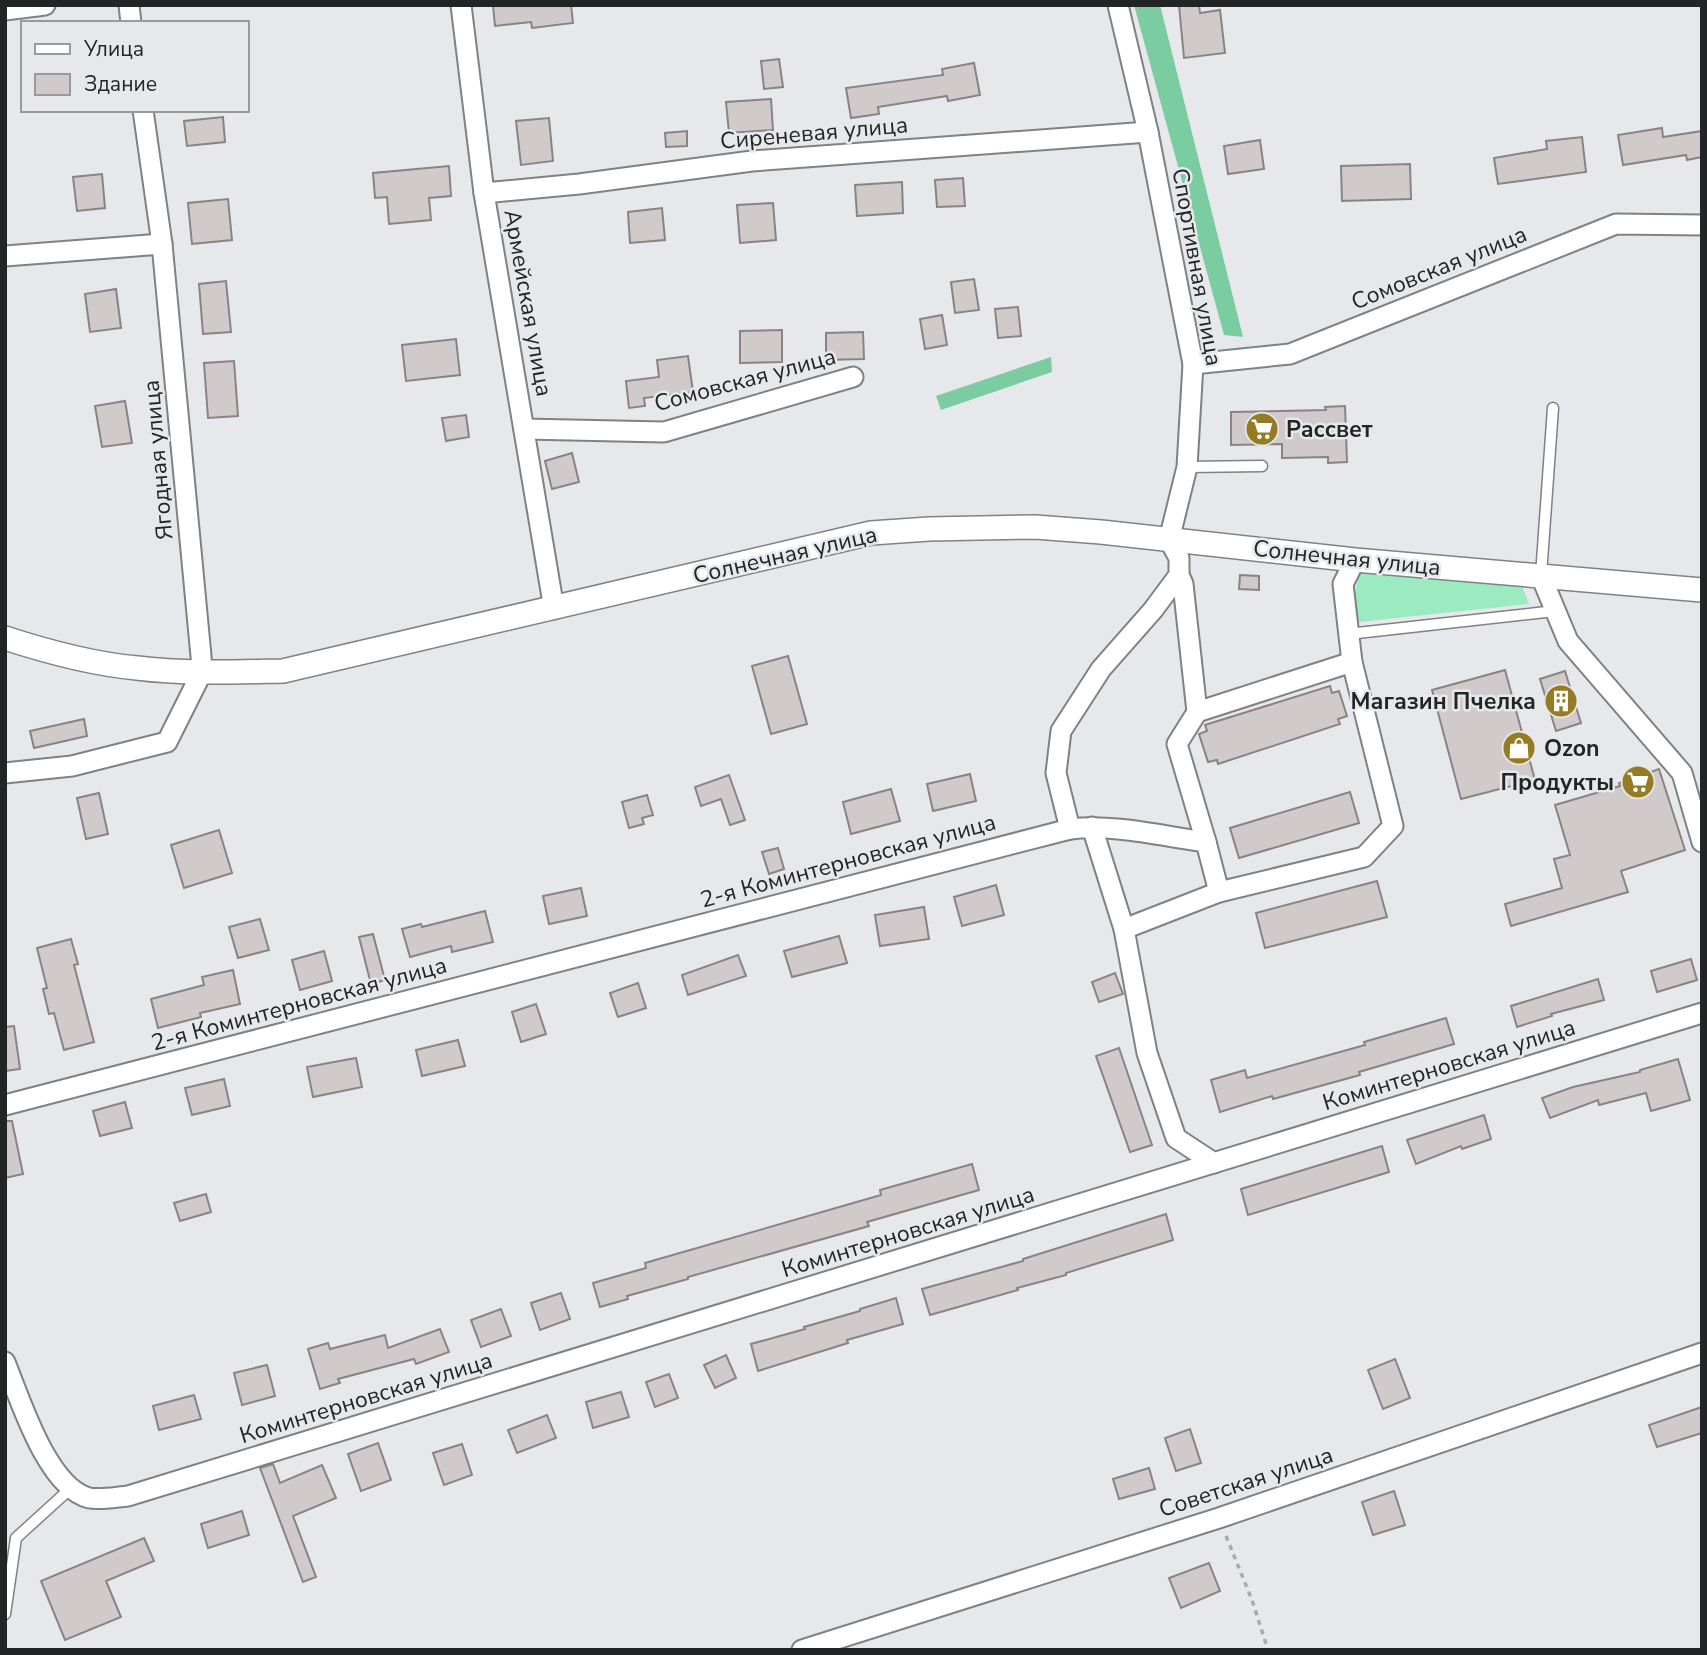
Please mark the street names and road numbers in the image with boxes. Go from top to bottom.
street label: Сиреневая улица [719,109,909,157]
street label: Спортивная улица [1164,166,1230,368]
street label: Армейская улица [496,207,560,399]
street label: Сомовская улица [1347,219,1531,317]
street label: Сомовская улица [651,341,839,419]
street label: Ягодная улица [136,379,180,541]
street label: Солнечная улица [690,519,880,591]
street label: Солнечная улица [1252,533,1442,583]
street label: 2-я Коминтерновская улица [697,807,999,915]
street label: 2-я Коминтерновская улица [148,950,450,1058]
street label: Коминтерновская улица [1319,1012,1579,1118]
street label: Коминтерновская улица [778,1179,1038,1285]
street label: Коминтерновская улица [236,1345,496,1451]
street label: Советская улица [1155,1439,1337,1525]

